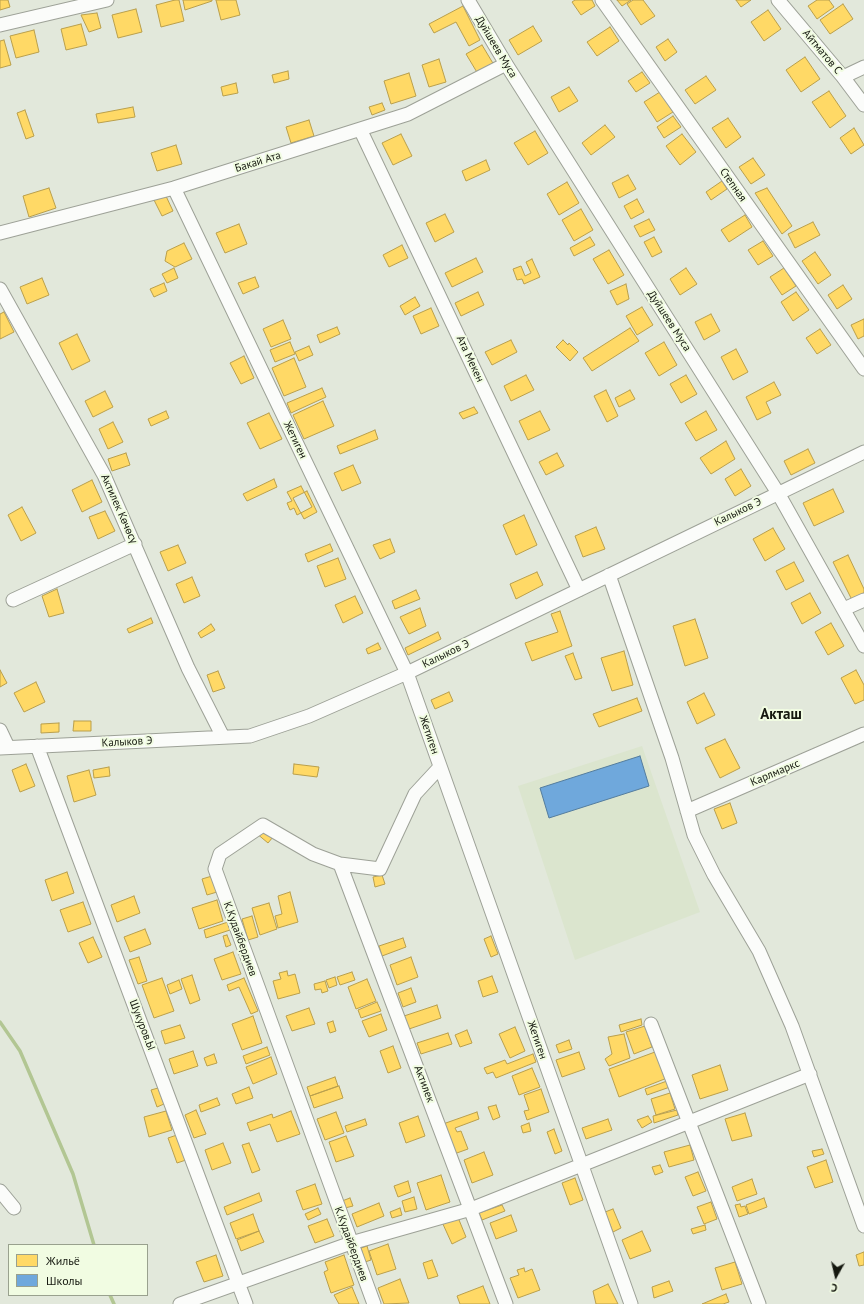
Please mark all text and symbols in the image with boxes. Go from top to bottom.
street label: Дуйшеев Муса [472,14,520,80]
street label: Айтматов С [800,27,844,77]
street label: Бакай Ата [234,149,282,175]
street label: Степная [717,166,749,204]
street label: Дуйшеев Муса [644,288,694,354]
street label: Ата Мекен [453,334,487,384]
street label: Жетиген [280,419,310,461]
street label: Актилек Көчөсү [98,472,140,546]
street label: Калыков Э [712,495,764,529]
street label: Калыков Э [420,637,472,671]
district label: Акташ [760,706,802,724]
street label: Жетиген [416,714,442,756]
street label: Калыков Э [101,734,153,750]
street label: Карлмаркс [748,757,802,789]
street label: К.Кудайбердиев [220,900,260,978]
street label: Шукуров.Ы [126,998,158,1052]
street label: Жетиген [524,1019,550,1061]
street label: Актилек [411,1064,437,1104]
street label: К.Кудайбердиев [331,1205,371,1283]
legend [8,1244,148,1296]
text: Жильё [46,1253,80,1268]
north arrow [816,1256,856,1296]
text: Школы [46,1273,82,1288]
text: С [830,1281,838,1295]

